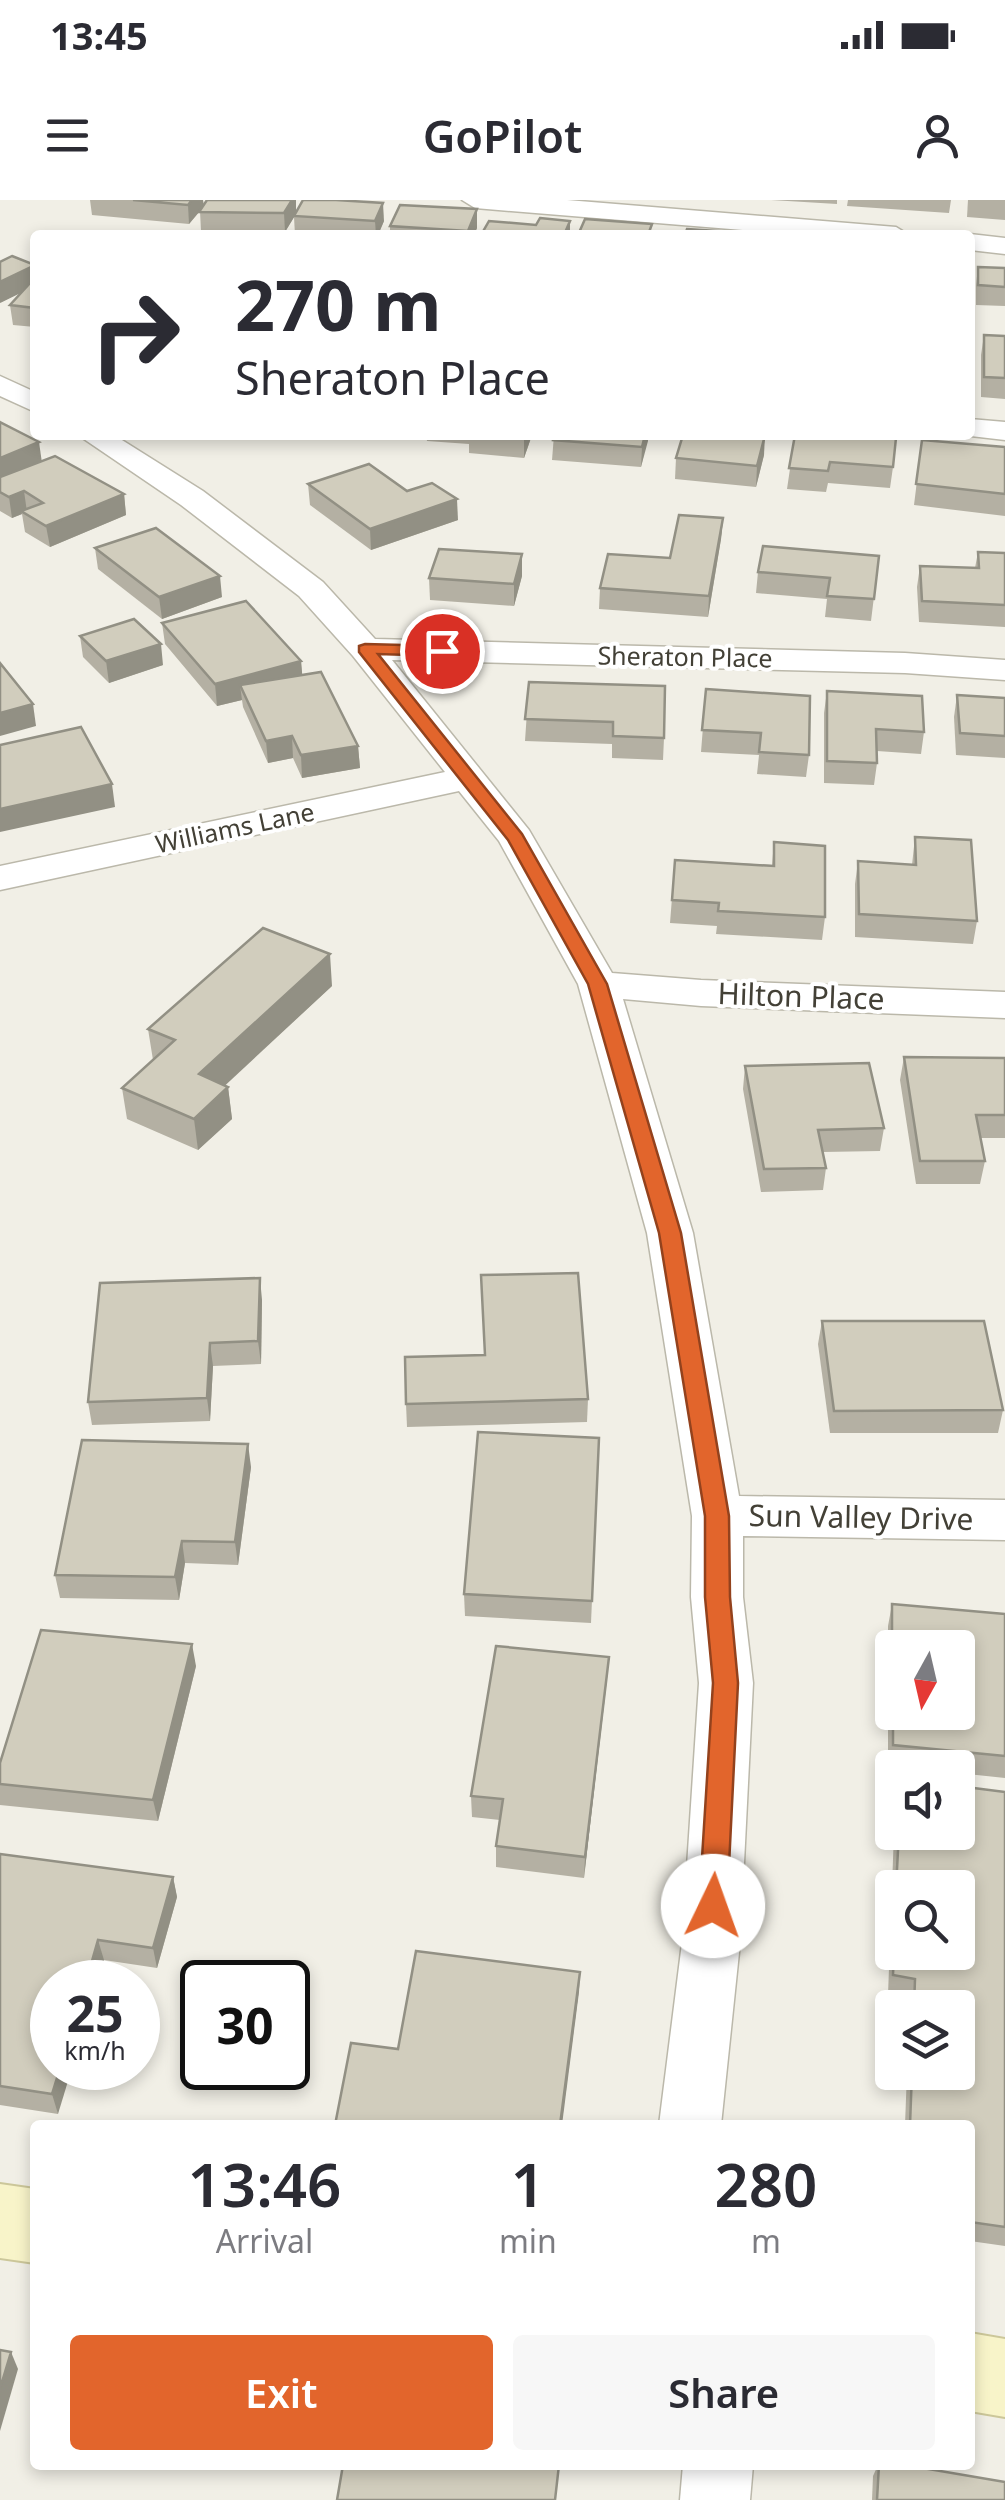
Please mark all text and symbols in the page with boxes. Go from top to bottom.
text: 13:45 [50,9,148,61]
text: GoPilot [423,105,582,166]
icon: menu [40,108,95,163]
icon: person [910,108,965,163]
text: 270 m [235,256,442,352]
icon: right [70,270,200,400]
text: Sheraton Place [235,347,550,408]
pin [400,609,485,694]
icon: arrive [415,624,470,679]
street label: Sheraton Place [597,637,773,675]
street label: Williams Lane [152,794,317,860]
street label: Hilton Place [717,972,885,1019]
street label: Sun Valley Drive [748,1494,974,1539]
north arrow [875,1630,975,1730]
map controls [875,1630,975,2090]
button: sound [875,1750,975,1850]
position arrow [661,1854,765,1958]
button: search [875,1870,975,1970]
speed limit sign: 30 [180,1960,310,2090]
text: 25 [66,1979,124,2047]
button: layers [875,1990,975,2090]
text: km/h [64,2033,126,2067]
text: 13:46 [188,2143,341,2225]
text: 1 [511,2143,545,2225]
text: 280 [714,2143,817,2225]
text: Arrival [216,2219,313,2262]
text: min [499,2219,557,2262]
text: m [751,2219,781,2262]
button: Exit [70,2335,493,2450]
button: Share [513,2335,935,2450]

